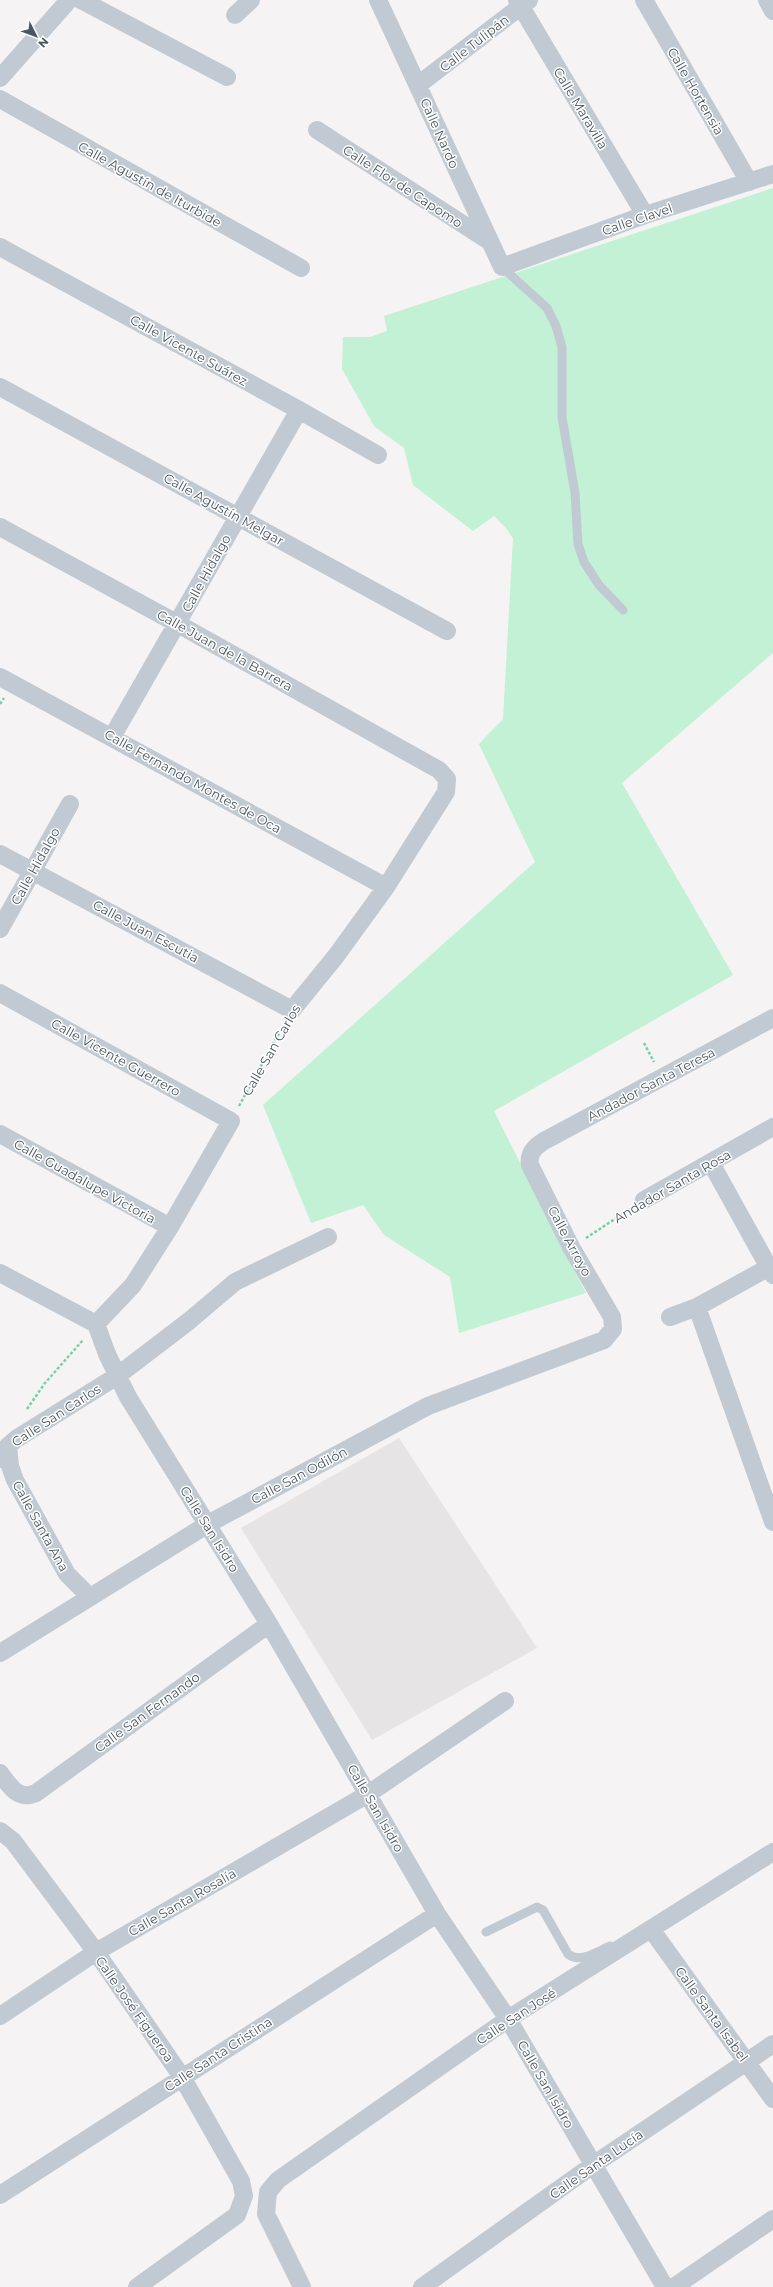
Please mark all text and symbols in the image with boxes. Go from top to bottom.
street label: Calle Tulipán [436,11,512,75]
north arrow [16,16,56,56]
text: N [35,35,52,51]
street label: Calle Hortensia [664,44,728,138]
street label: Calle Maravilla [550,64,612,152]
street label: Calle Nardo [417,95,463,171]
street label: Calle Agustín de Iturbide [76,138,225,230]
street label: Calle Flor de Capomo [340,141,466,231]
street label: Calle Clavel [600,199,674,239]
street label: Calle Vicente Suárez [128,311,251,389]
street label: Calle Agustín Melgar [161,469,287,549]
street label: Calle Hidalgo [178,531,234,615]
street label: Calle Juan de la Barrera [154,606,296,694]
street label: Calle Fernando Montes de Oca [102,726,284,836]
street label: Calle Hidalgo [7,824,63,908]
street label: Calle Juan Escutia [90,896,202,966]
street label: Calle San Carlos [238,1001,304,1099]
street label: Calle Vicente Guerrero [49,1015,183,1099]
street label: Andador Santa Teresa [584,1044,718,1124]
street label: Calle Guadalupe Victoria [11,1135,159,1227]
street label: Andador Santa Rosa [611,1146,733,1226]
street label: Calle Arroyo [545,1203,595,1279]
street label: Calle San Carlos [9,1380,103,1450]
street label: Calle San Odilón [248,1443,350,1507]
street label: Calle Santa Ana [9,1478,73,1574]
street label: Calle San Isidro [177,1483,243,1575]
street label: Calle San Fernando [91,1668,203,1756]
street label: Calle San Isidro [344,1761,408,1855]
street label: Calle Santa Rosalía [125,1865,239,1939]
street label: Calle José Figueroa [92,1953,178,2065]
street label: Calle Santa Isabel [672,1963,752,2065]
street label: Calle San José [473,1984,559,2048]
street label: Calle Santa Cristina [161,2013,275,2095]
street label: Calle San Isidro [514,2037,578,2131]
street label: Calle Santa Lucía [546,2126,646,2202]

